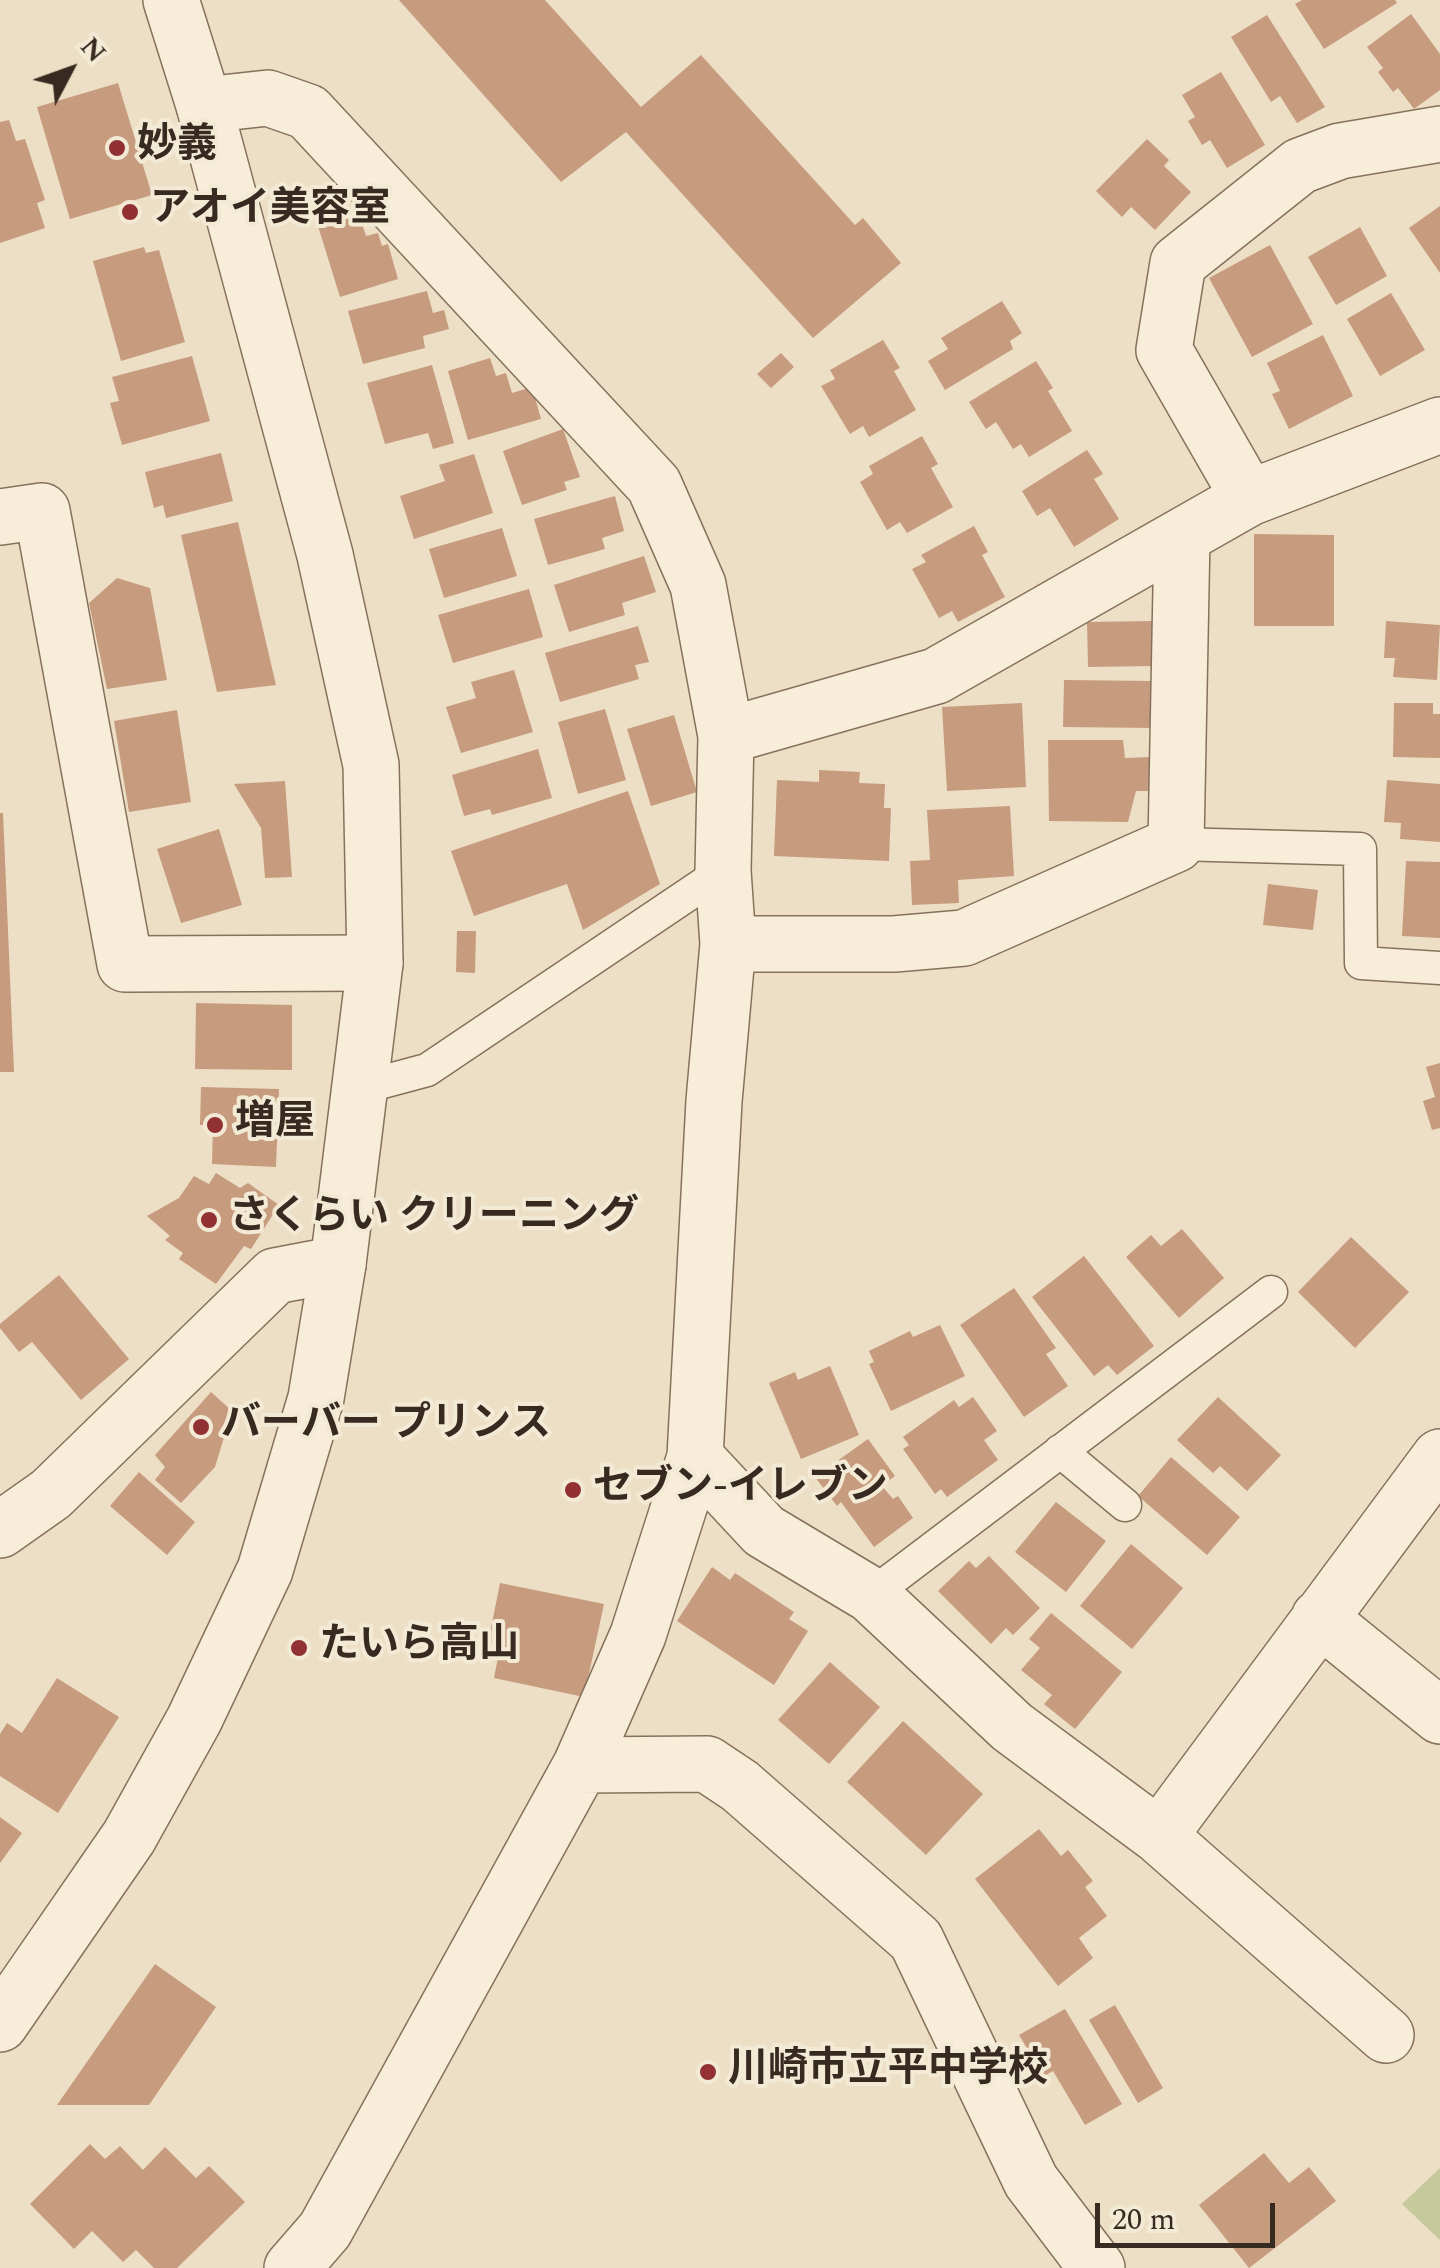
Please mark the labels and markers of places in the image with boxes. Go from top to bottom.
place label: 妙義 [137,124,217,172]
marker: 妙義 [106,137,128,159]
place label: アオイ美容室 [150,188,390,236]
marker: アオイ美容室 [119,201,141,223]
place label: 増屋 [235,1101,315,1149]
marker: 増屋 [204,1114,226,1136]
place label: さくらい クリーニング [229,1196,639,1244]
marker: さくらい クリーニング [198,1209,220,1231]
place label: バーバー プリンス [221,1403,551,1451]
marker: バーバー プリンス [190,1416,212,1438]
place label: セブン-イレブン [593,1466,888,1514]
marker: セブン-イレブン [562,1479,584,1501]
place label: たいら高山 [319,1624,519,1672]
marker: たいら高山 [288,1637,310,1659]
place label: 川崎市立平中学校 [728,2048,1048,2096]
marker: 川崎市立平中学校 [697,2061,719,2083]

